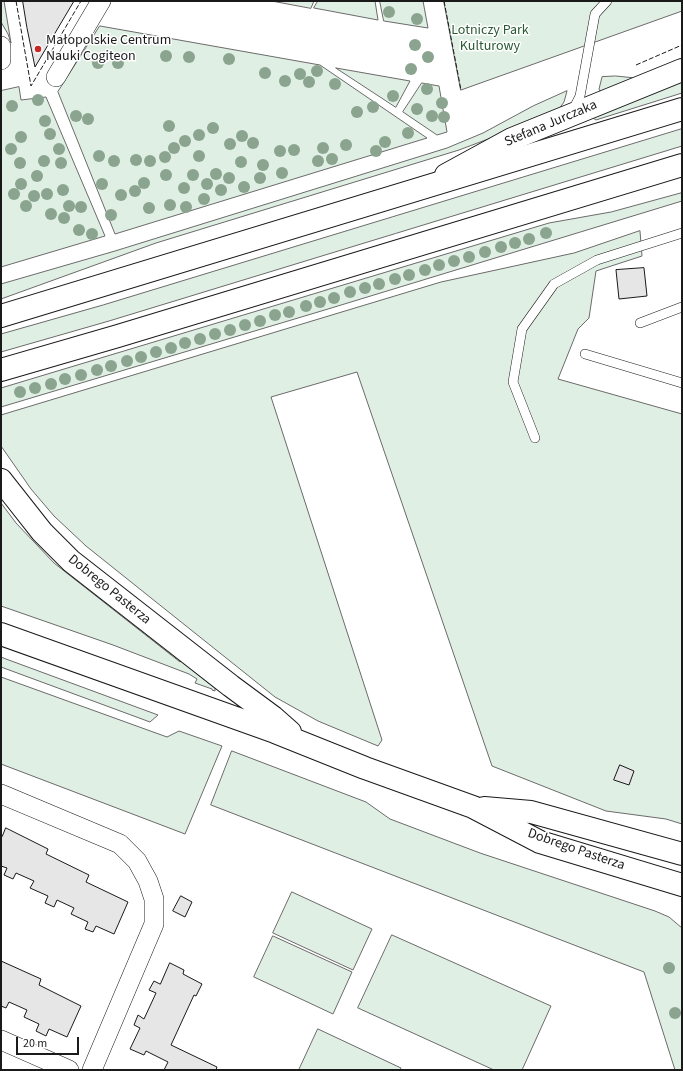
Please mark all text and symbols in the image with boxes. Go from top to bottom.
park label: Lotniczy Park Kulturowy [451,23,529,56]
place label: Małopolskie Centrum Nauki Cogiteon [46,33,171,66]
marker: Małopolskie Centrum Nauki Cogiteon [33,44,43,54]
street label: Stefana Jurczaka [502,97,600,151]
street label: Dobrego Pasterza [64,551,154,629]
street label: Dobrego Pasterza [525,826,627,874]
scale bar [18,1029,81,1055]
text: 20 m [23,1035,47,1052]

